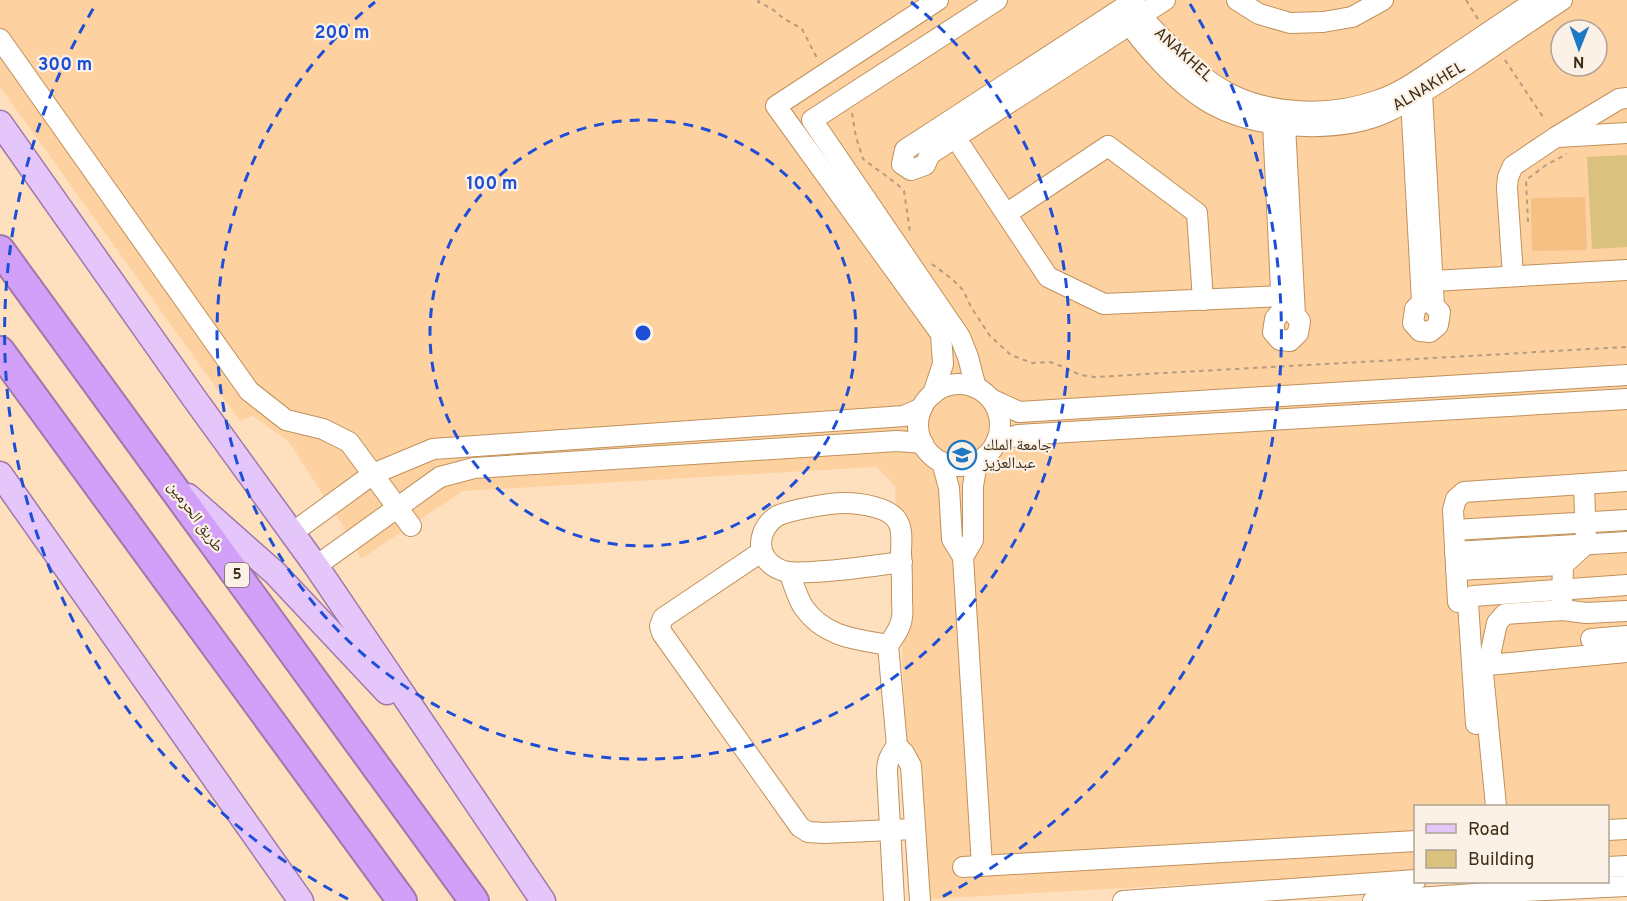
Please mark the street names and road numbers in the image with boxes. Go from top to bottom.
street label: ANAKHEL [1149,23,1217,87]
street label: ALNAKHEL [1389,58,1469,116]
street label: طريق الحرمين [162,477,228,557]
road number: 5 [225,563,249,587]

